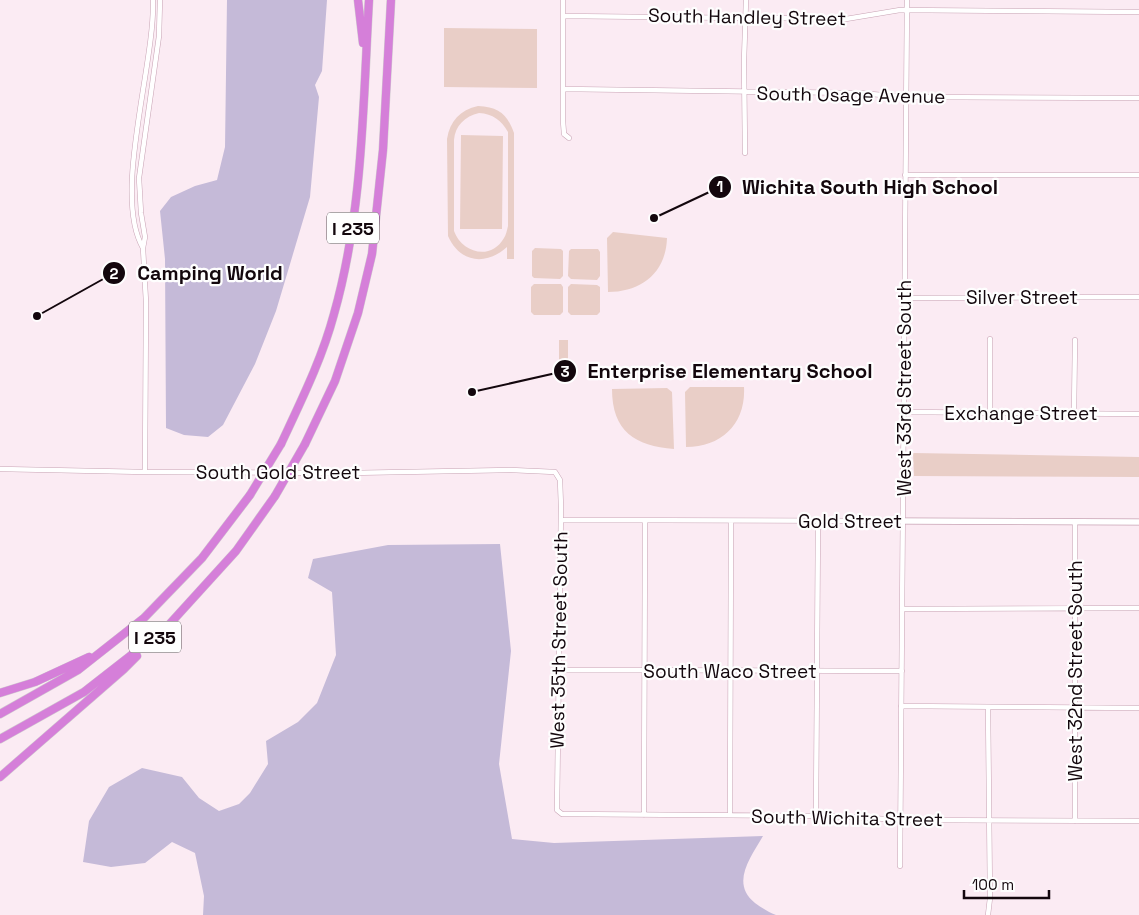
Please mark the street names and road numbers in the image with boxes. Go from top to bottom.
street label: South Handley Street [648,3,846,31]
street label: South Osage Avenue [756,81,946,109]
road number: I 235 [327,212,379,244]
street label: West 33rd Street South [892,280,917,496]
street label: Silver Street [966,285,1078,310]
street label: Exchange Street [944,401,1098,426]
street label: South Gold Street [196,460,360,485]
street label: Gold Street [798,509,902,534]
street label: West 35th Street South [545,531,573,749]
street label: West 32nd Street South [1063,560,1088,782]
road number: I 235 [129,622,181,652]
street label: South Waco Street [643,659,817,684]
street label: South Wichita Street [751,804,943,832]

